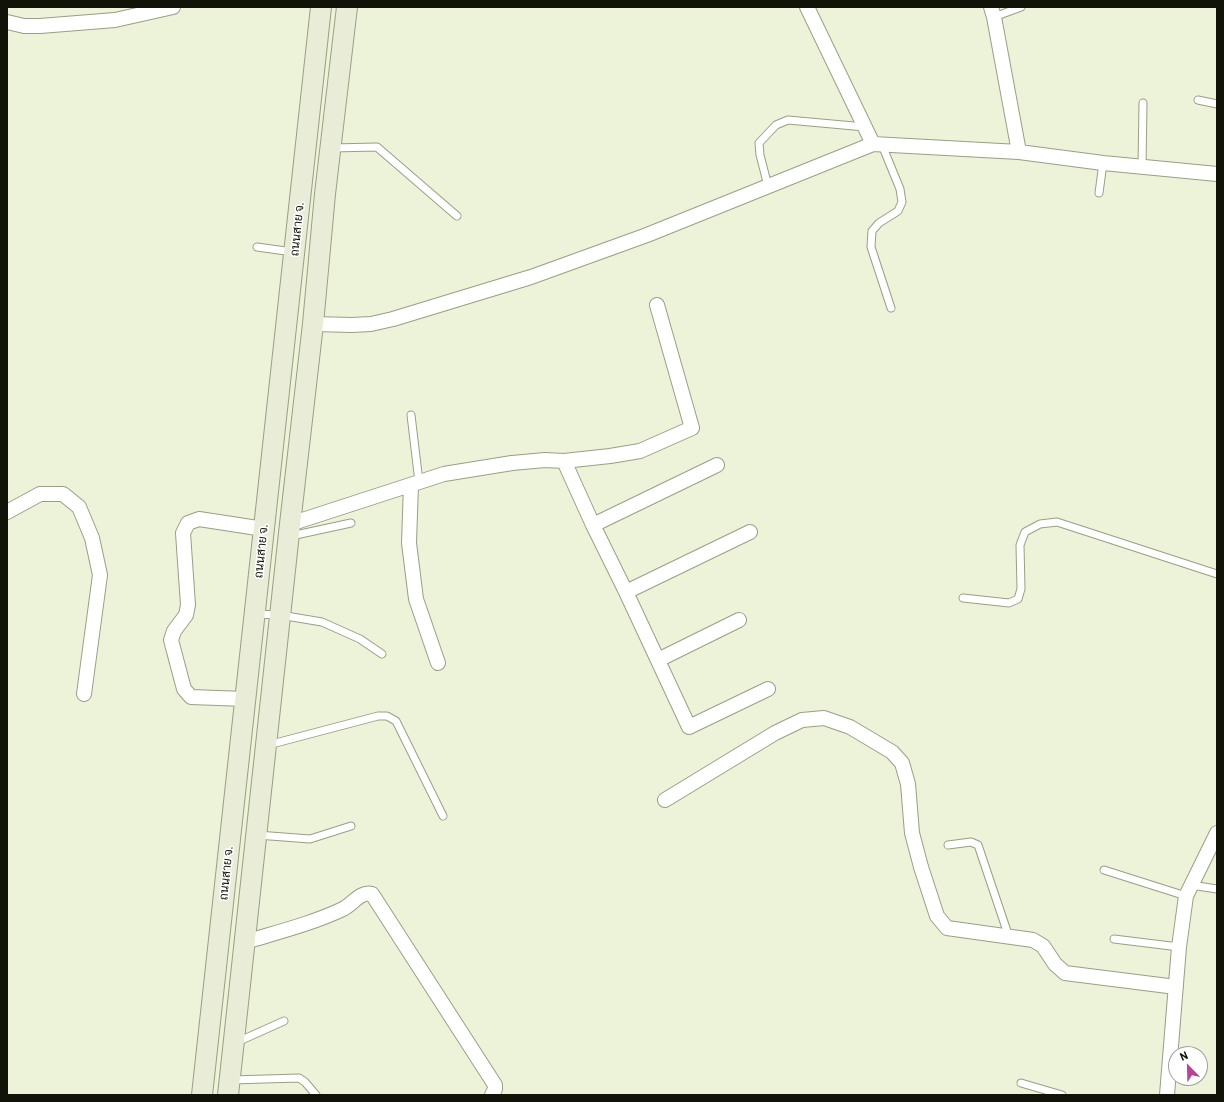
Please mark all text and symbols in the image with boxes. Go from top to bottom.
street label: ถนนสาย จ. [287,201,307,257]
street label: ถนนสาย จ. [251,523,271,579]
street label: ถนนสาย จ. [216,845,236,901]
north arrow [1168,1046,1208,1086]
text: N [1178,1048,1189,1063]

